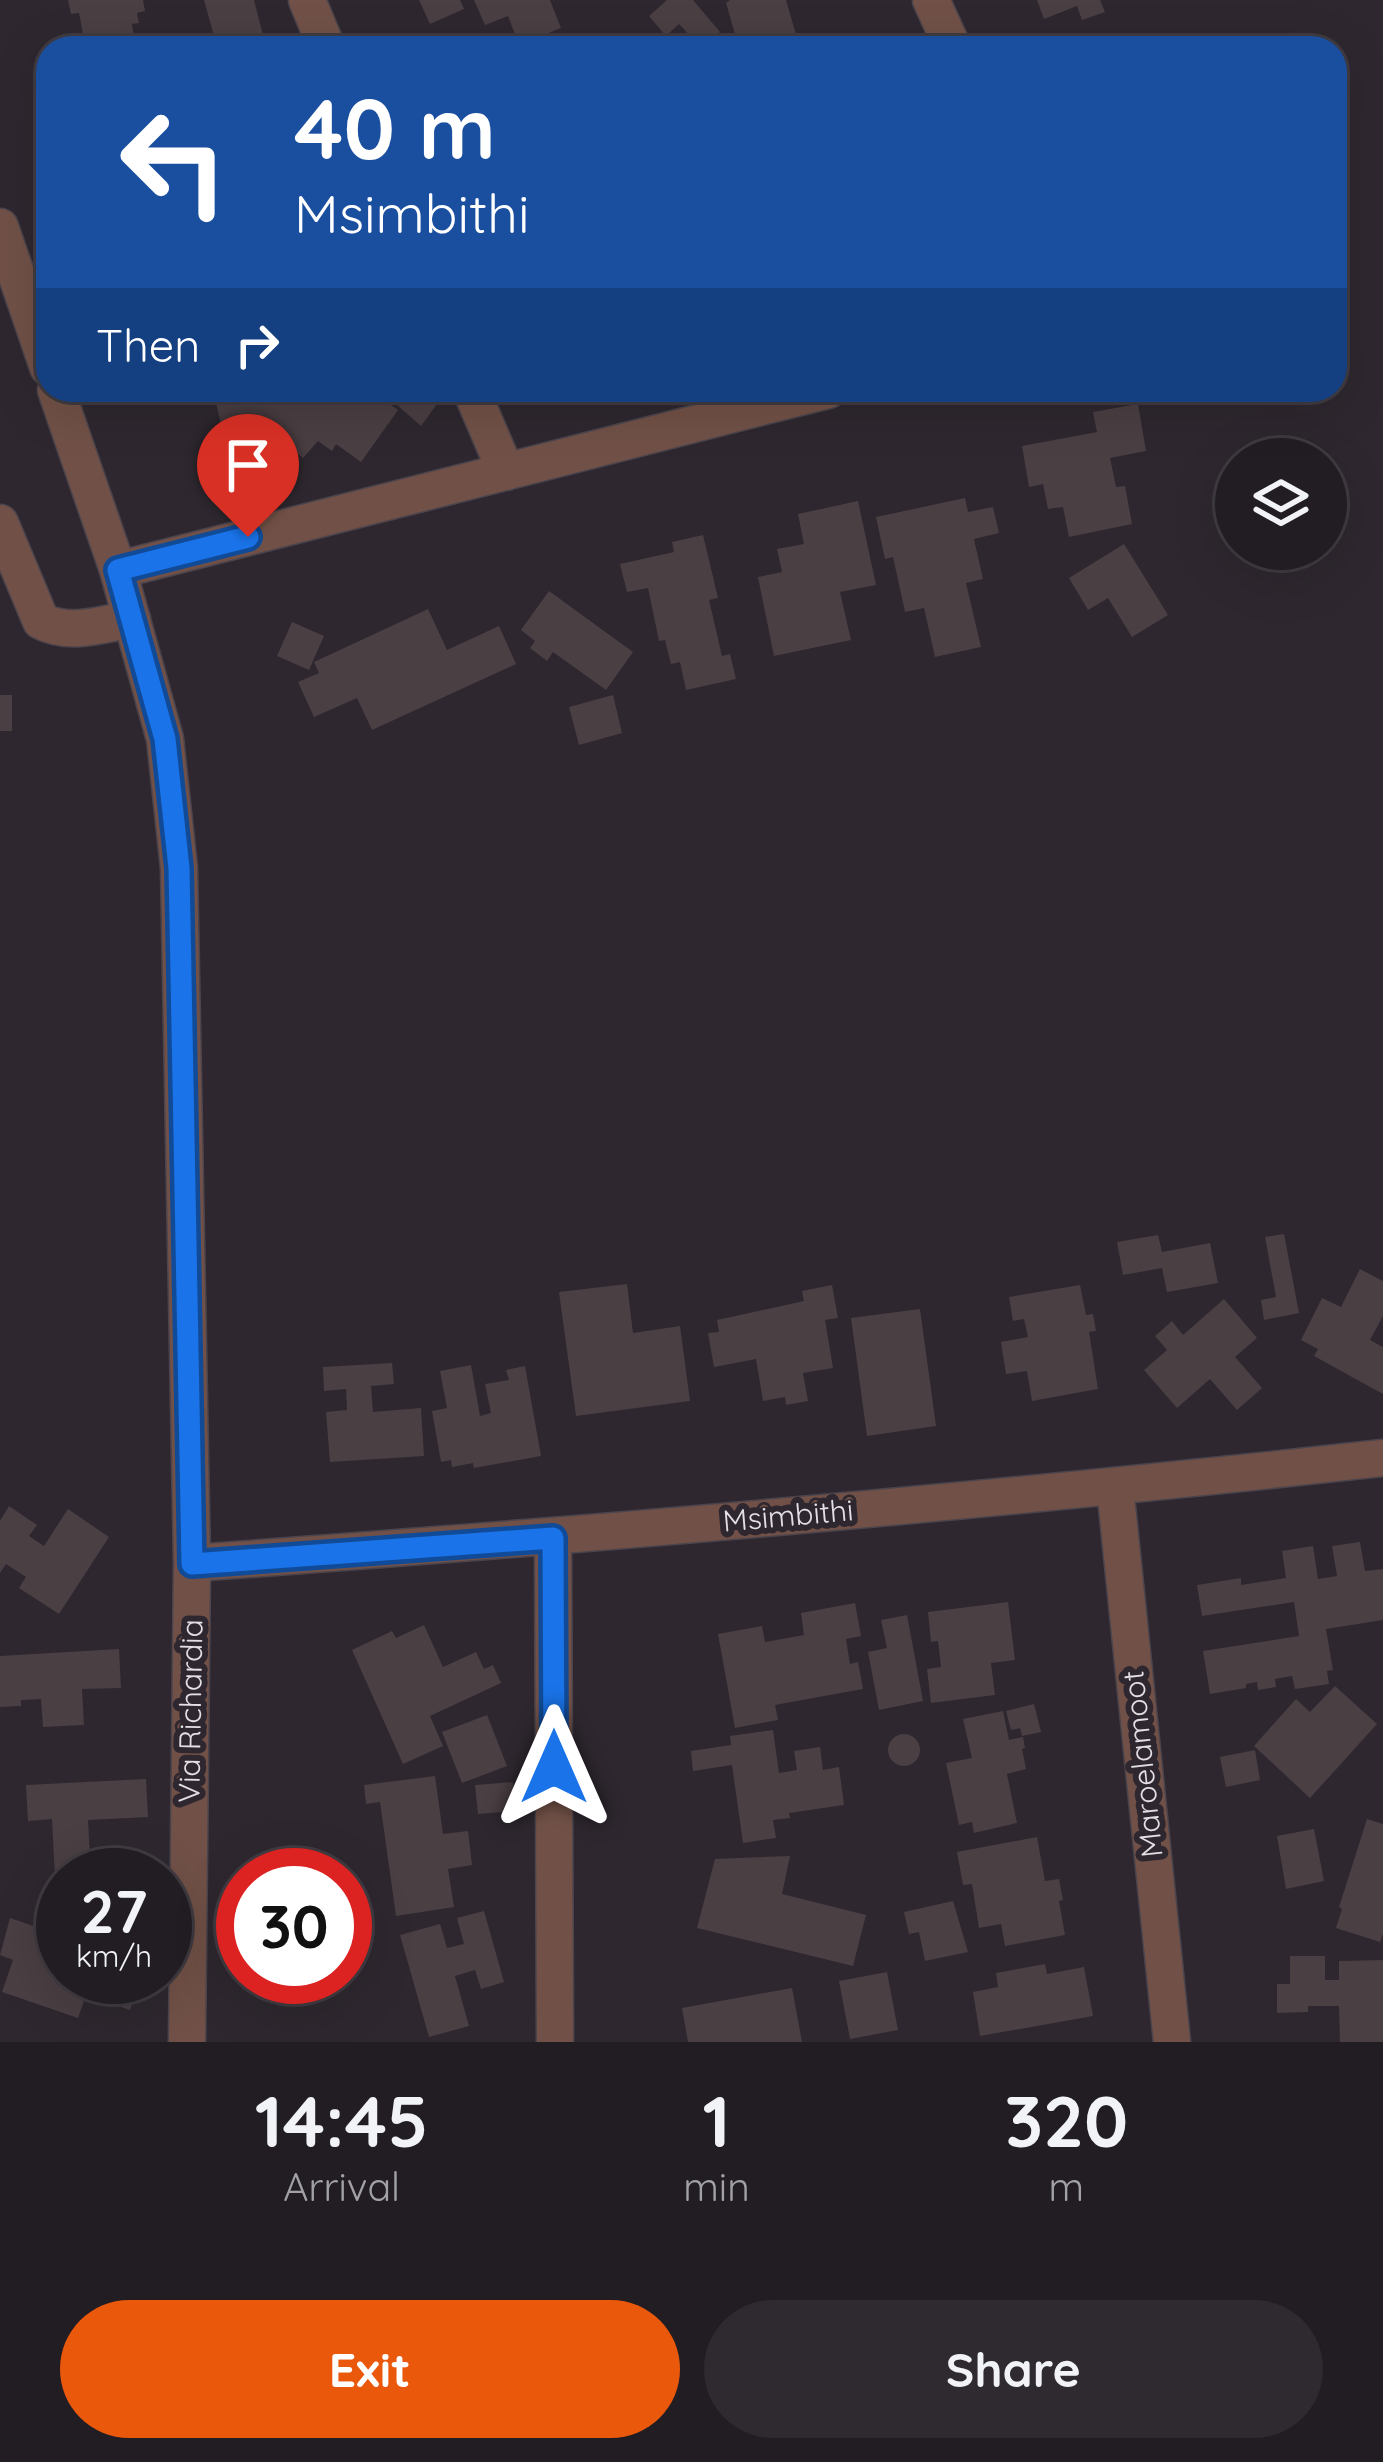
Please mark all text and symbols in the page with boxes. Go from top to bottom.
text: 40 m [294,75,496,180]
icon: left [96,84,252,240]
text: Msimbithi [294,179,530,247]
icon: right [224,312,290,378]
text: Then [96,317,200,373]
pin [197,414,299,537]
icon: arrive [215,432,281,498]
map controls [1215,438,1347,570]
button: layers [1215,438,1347,570]
street label: Msimbithi [721,1490,855,1540]
street label: Via Richardia [169,1619,211,1803]
street label: Maroelamoot [1113,1669,1171,1859]
position arrow [491,1704,617,1830]
speed limit sign: 30 [216,1848,372,2004]
text: 27 [80,1873,148,1948]
text: km/h [76,1937,152,1975]
text: 14:45 [255,2075,429,2165]
text: 1 [702,2075,730,2165]
text: 320 [1004,2075,1128,2165]
text: Arrival [283,2162,400,2211]
text: min [683,2162,750,2211]
text: m [1049,2162,1084,2211]
button: Exit [60,2300,680,2438]
button: Share [704,2300,1323,2438]

